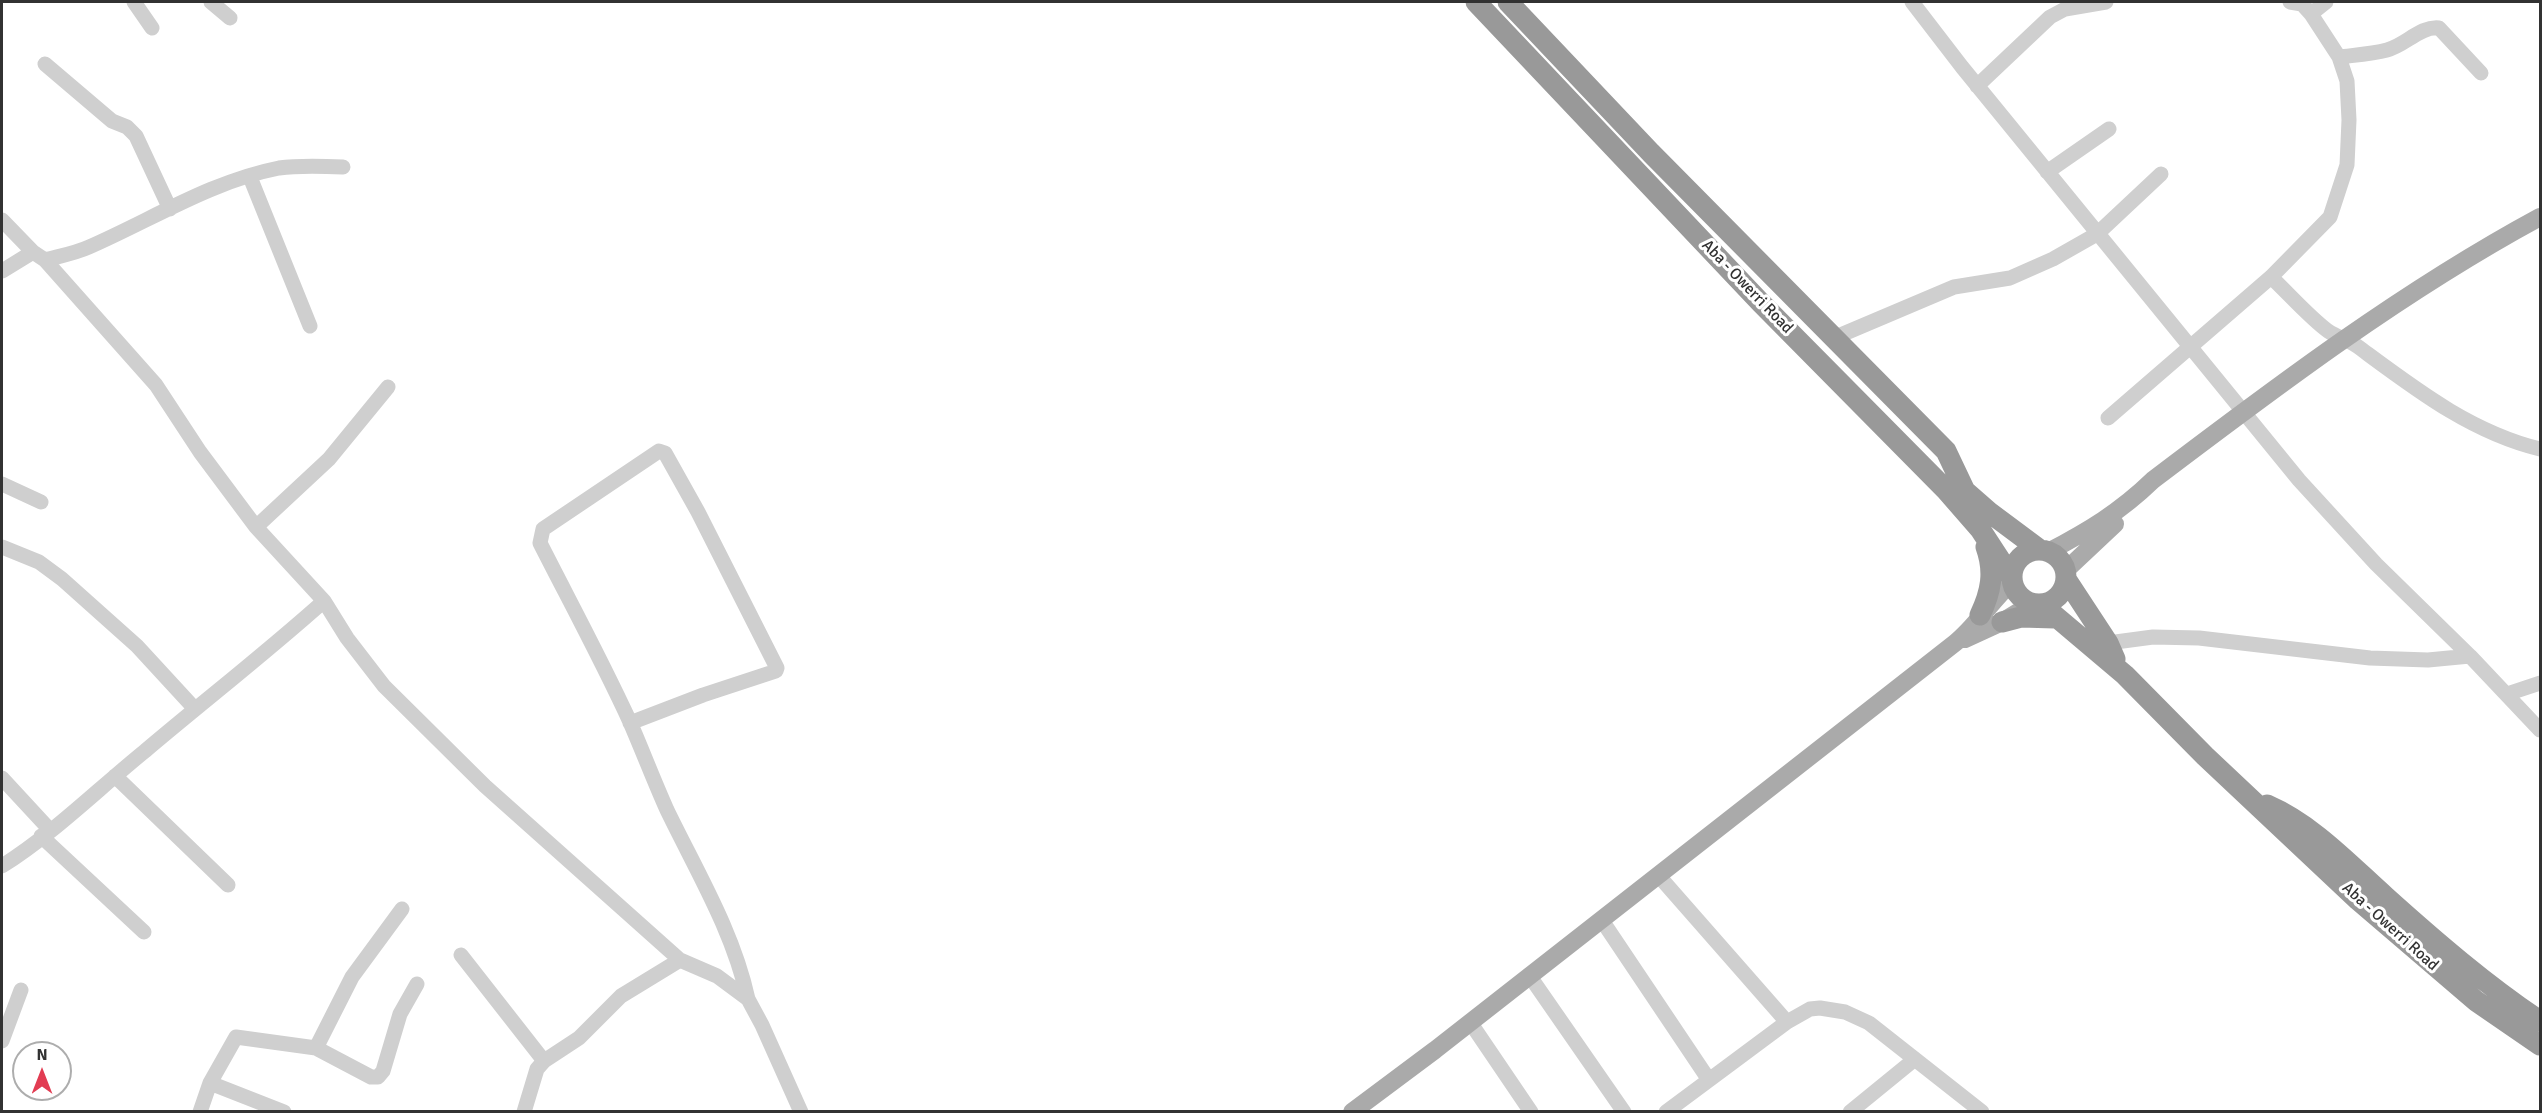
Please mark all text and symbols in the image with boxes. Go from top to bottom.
street label: Aba - Owerri Road [1697,236,1797,338]
street label: Aba - Owerri Road [2338,879,2442,975]
north arrow [12,1041,72,1101]
text: N [36,1045,48,1065]

